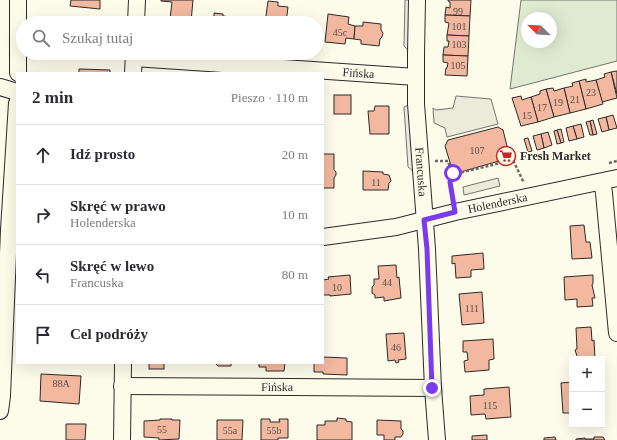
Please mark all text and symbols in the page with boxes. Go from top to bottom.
house number: 99 [453,6,463,17]
north arrow [521,12,557,48]
search box [16,16,324,60]
house number: 101 [452,21,467,32]
icon: search [30,27,52,49]
house number: 45c [333,27,348,38]
text: Szukaj tutaj [62,30,133,46]
house number: 103 [452,39,467,50]
house number: 105 [451,60,466,71]
street label: Fińska [342,65,376,81]
house number: 23 [586,87,596,98]
text: 2 min [32,88,73,107]
text: Pieszo · 110 m [231,90,308,105]
house number: 21 [570,94,580,105]
house number: 19 [553,97,563,108]
house number: 17 [537,102,547,113]
house number: 15 [522,110,532,121]
icon: ahead [32,144,54,166]
house number: 107 [470,145,485,156]
supermarket icon: Fresh Market [495,145,517,167]
text: Idź prosto [70,146,135,162]
text: 20 m [282,147,308,162]
street label: Francuska [412,147,430,198]
place label: Fresh Market [520,149,591,163]
route start [444,164,462,182]
house number: 11 [371,177,381,188]
street label: Holenderska [466,190,529,216]
text: Skręć w prawo [70,198,166,214]
icon: right [32,204,54,226]
text: 10 m [282,207,308,222]
text: Holenderska [70,215,136,230]
text: Skręć w lewo [70,258,154,274]
icon: left [32,264,54,286]
text: 80 m [282,267,308,282]
text: Francuska [70,275,123,290]
house number: 44 [382,277,392,288]
house number: 10 [332,282,342,293]
house number: 111 [465,303,479,314]
icon: arrive [32,324,54,346]
text: Cel podróży [70,326,148,342]
house number: 46 [391,342,401,353]
map controls [569,356,605,428]
button: + [569,356,605,392]
house number: 88A [52,378,70,389]
route end [423,379,441,397]
street label: Fińska [261,380,294,394]
button: − [569,392,605,428]
house number: 115 [483,400,497,411]
house number: 55 [157,424,167,435]
house number: 55a [223,425,238,436]
house number: 55b [267,425,282,436]

